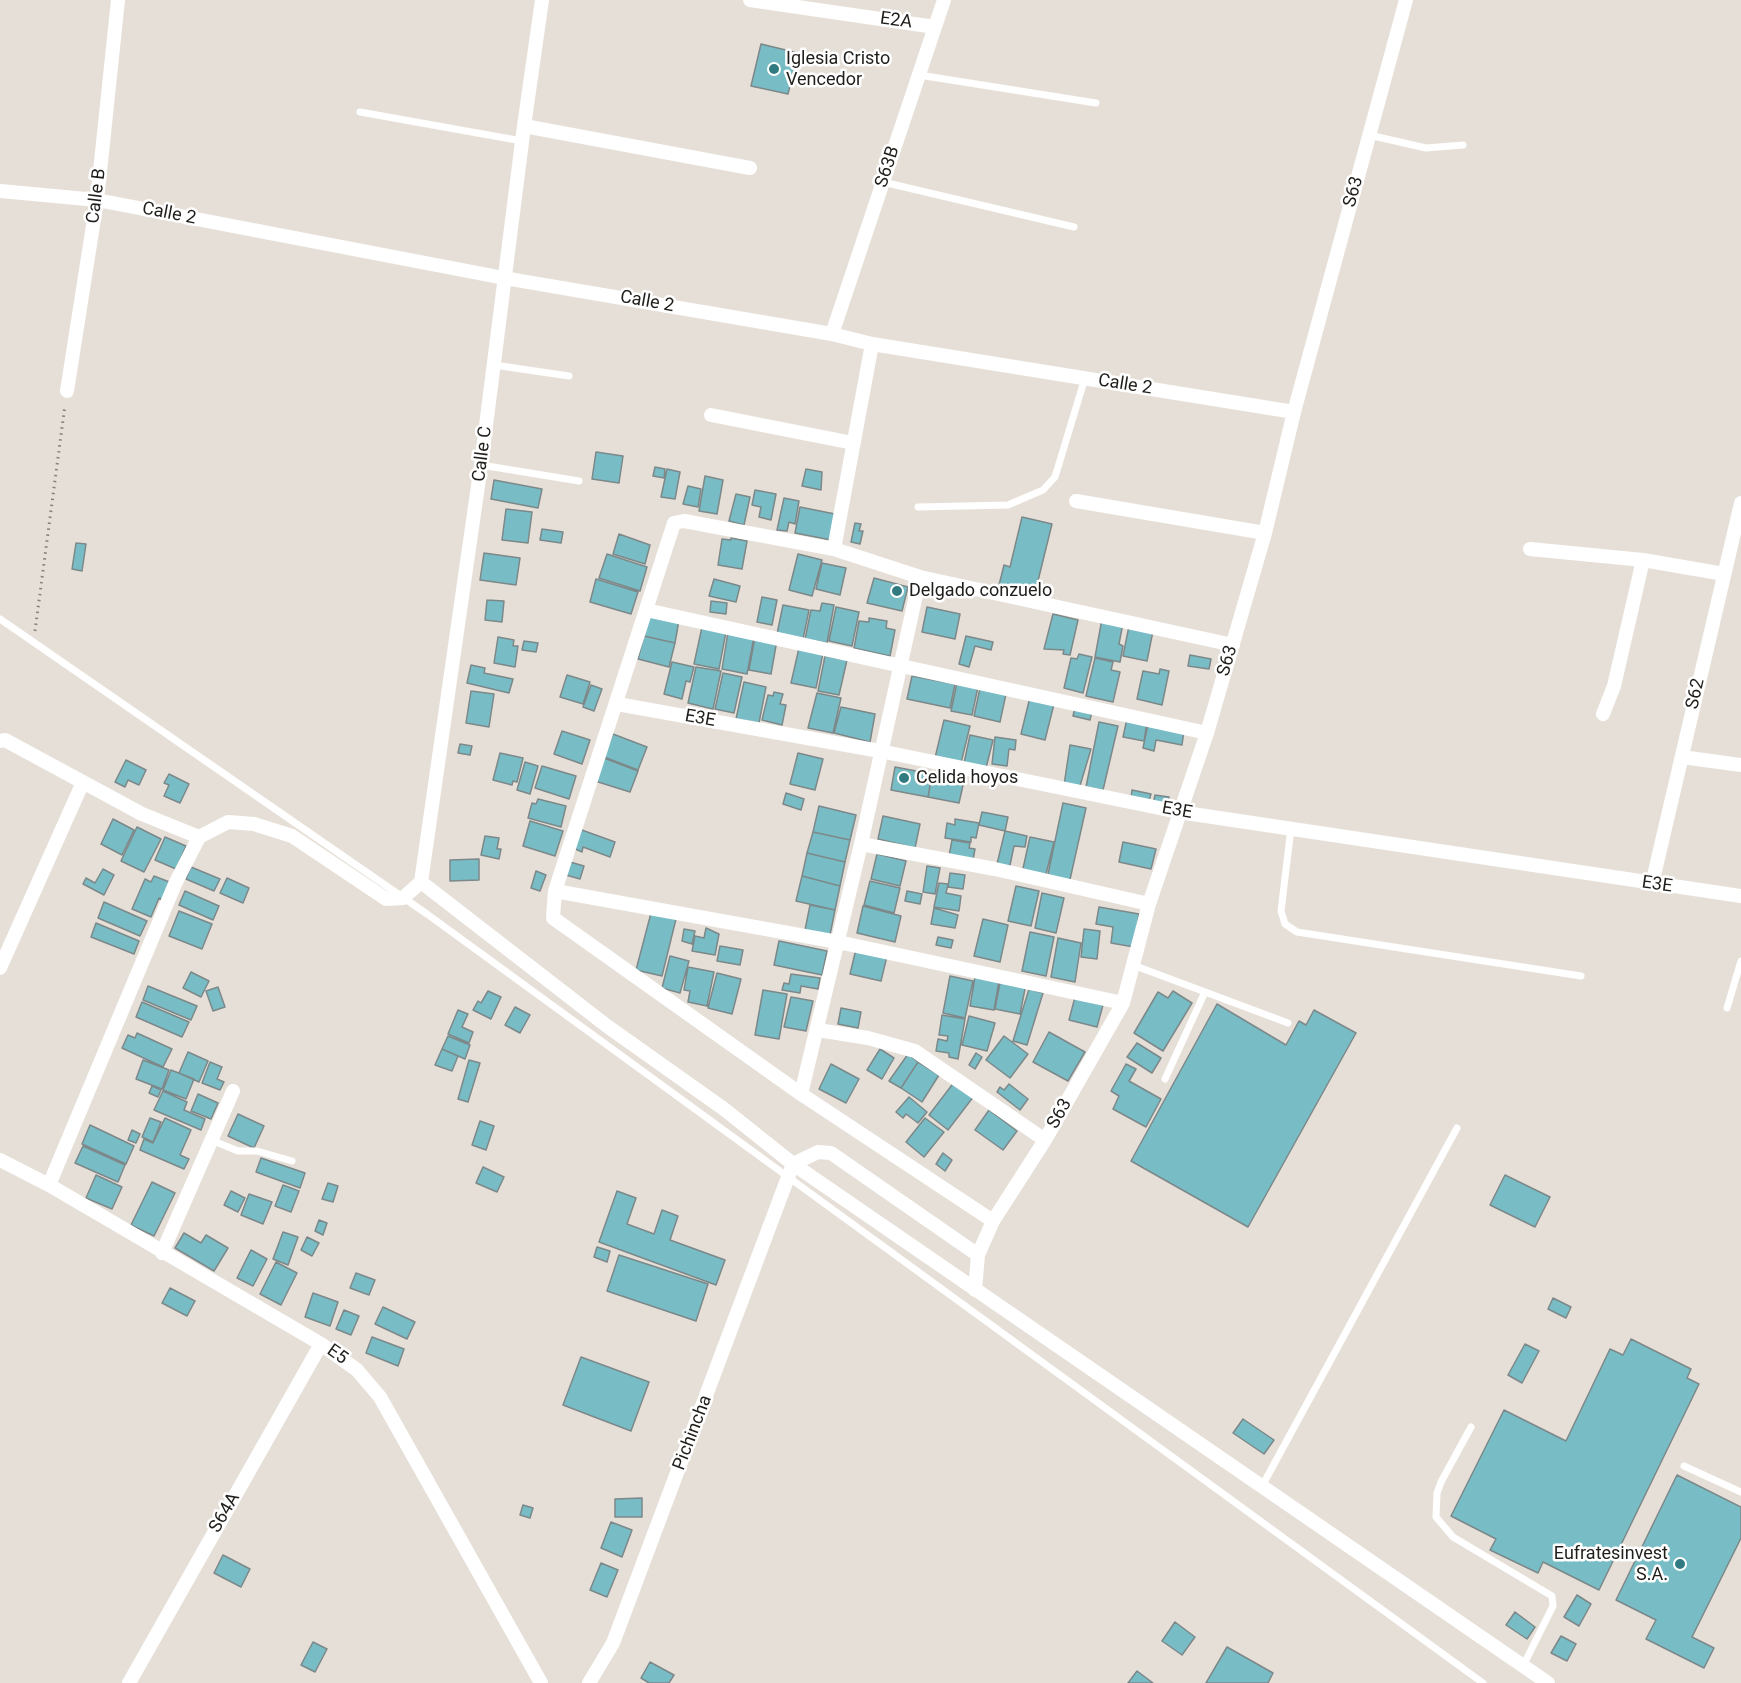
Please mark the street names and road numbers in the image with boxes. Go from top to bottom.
street label: E2A [879,8,913,34]
street label: S63B [871,144,905,190]
street label: Calle B [83,167,111,225]
street label: S63 [1340,174,1368,210]
street label: Calle 2 [140,198,198,230]
street label: Calle 2 [618,287,676,317]
street label: Calle 2 [1096,370,1154,400]
street label: Calle C [469,425,497,483]
street label: S63 [1213,643,1243,679]
street label: S62 [1682,677,1710,711]
street label: E3E [683,706,717,732]
street label: E3E [1160,798,1194,824]
street label: E3E [1640,872,1674,898]
street label: S63 [1043,1095,1077,1133]
street label: E5 [322,1340,352,1370]
street label: Pichincha [669,1392,717,1474]
street label: S64A [205,1489,245,1537]

